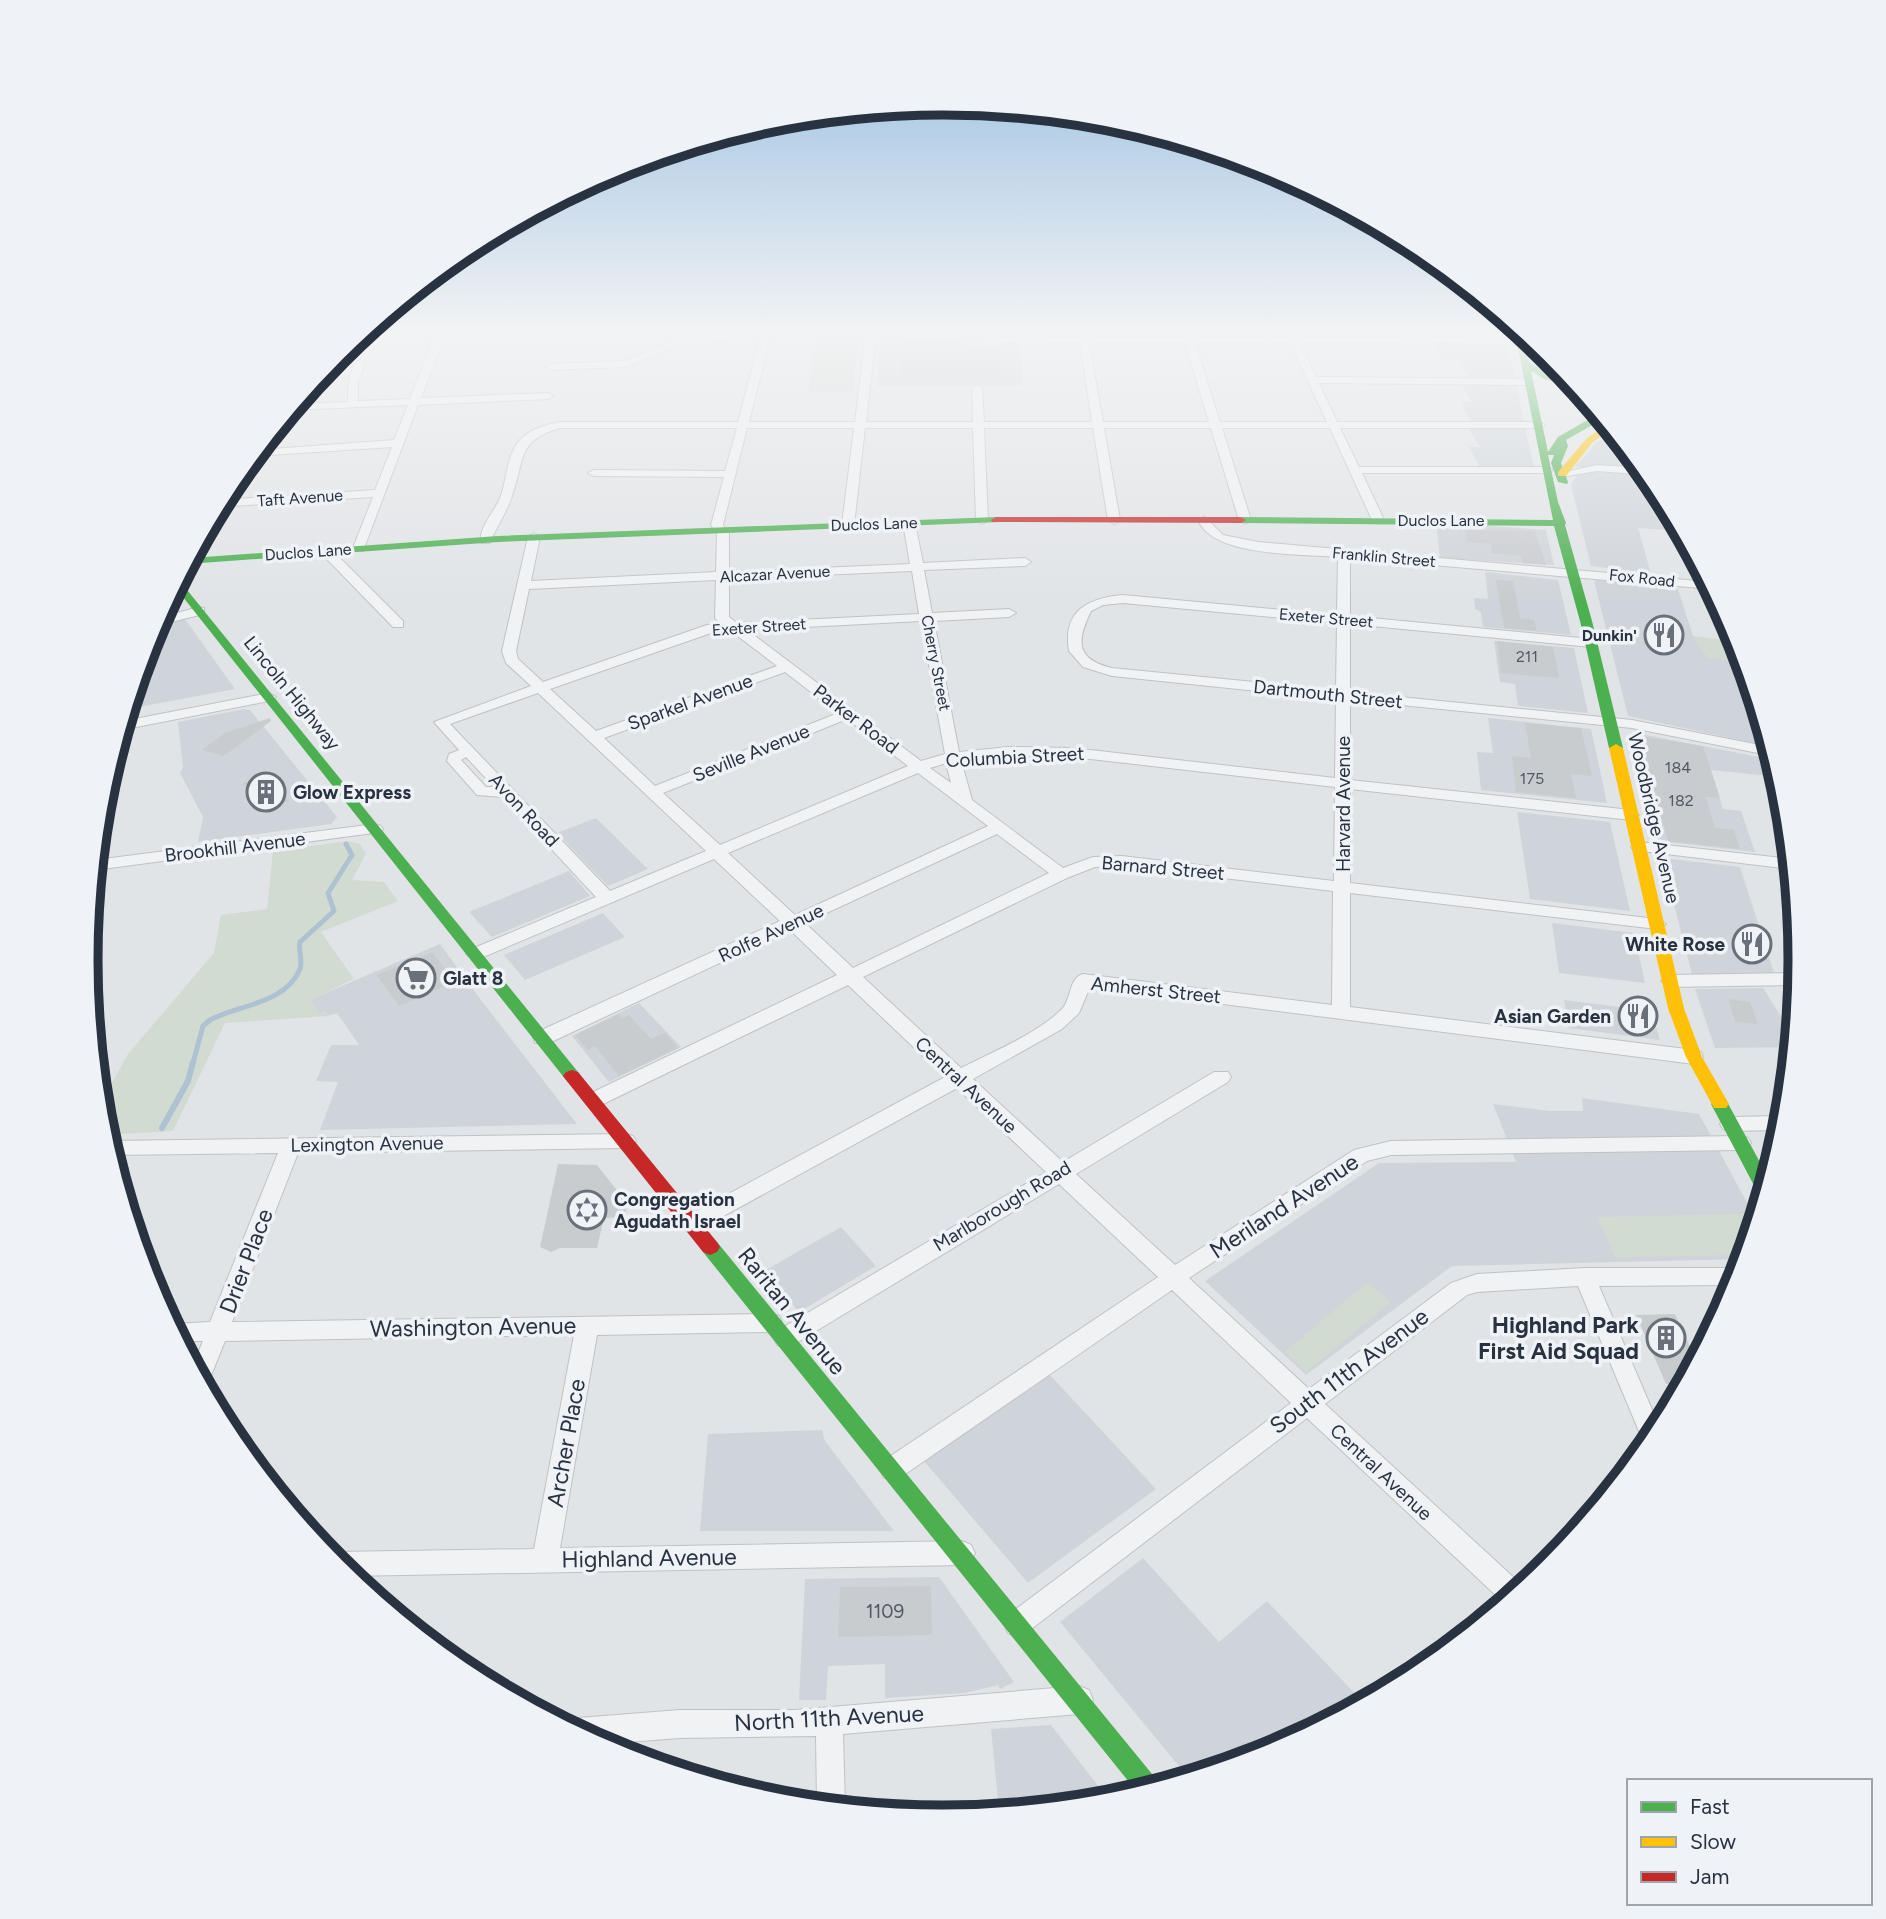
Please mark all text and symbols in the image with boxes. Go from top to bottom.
street label: Taft Avenue [256,486,344,510]
street label: Duclos Lane [1398,511,1485,530]
street label: Duclos Lane [830,513,918,535]
street label: Duclos Lane [264,539,352,565]
street label: Franklin Street [1332,543,1436,571]
street label: Alcazar Avenue [719,562,831,586]
street label: Fox Road [1608,565,1676,591]
street label: Exeter Street [1278,604,1374,632]
street label: Cherry Street [917,613,955,713]
street label: Exeter Street [711,614,807,640]
restaurant icon: Dunkin' [1643,614,1685,656]
place label: Dunkin' [1582,626,1637,645]
street label: Lincoln Highway [239,631,345,755]
house number: 211 [1516,647,1538,666]
street label: Sparkel Avenue [624,669,756,735]
street label: Dartmouth Street [1252,675,1404,713]
street label: Parker Road [809,679,903,759]
street label: Seville Avenue [689,719,813,787]
street label: Woodbridge Avenue [1623,731,1685,905]
street label: Harvard Avenue [1332,736,1355,872]
street label: Columbia Street [945,742,1085,772]
house number: 184 [1665,758,1691,777]
street label: Avon Road [484,768,564,852]
house number: 175 [1520,769,1544,788]
building icon: Glow Express [245,771,287,813]
place label: Glow Express [293,781,411,804]
house number: 182 [1668,791,1694,810]
street label: Brookhill Avenue [163,827,307,867]
street label: Barnard Street [1100,851,1226,885]
street label: Rolfe Avenue [715,899,827,967]
restaurant icon: White Rose [1731,923,1773,965]
place label: White Rose [1625,933,1725,956]
supermarket icon: Glatt 8 [395,957,437,999]
place label: Glatt 8 [443,967,503,990]
street label: Amherst Street [1090,972,1222,1008]
restaurant icon: Asian Garden [1617,995,1659,1037]
place label: Asian Garden [1494,1005,1611,1028]
street label: Central Avenue [910,1032,1022,1138]
street label: Lexington Avenue [290,1131,444,1157]
street label: Meriland Avenue [1204,1148,1364,1264]
street label: Marlborough Road [929,1156,1075,1256]
place label: Congregation Agudath Israel [614,1188,741,1233]
synagogue icon: Congregation Agudath Israel [566,1189,608,1231]
street label: Drier Place [213,1205,279,1317]
street label: Raritan Avenue [732,1242,852,1380]
street label: South 11th Avenue [1264,1302,1434,1440]
street label: Washington Avenue [370,1311,576,1343]
place label: Highland Park First Aid Squad [1478,1311,1640,1365]
building icon: Highland Park First Aid Squad [1645,1317,1687,1359]
street label: Archer Place [541,1377,591,1509]
street label: Central Avenue [1325,1419,1437,1525]
street label: Highland Avenue [561,1542,737,1574]
house number: 1109 [866,1600,904,1623]
street label: North 11th Avenue [733,1699,925,1737]
legend [1627,1779,1872,1905]
text: Fast [1690,1794,1730,1819]
text: Slow [1690,1829,1736,1854]
text: Jam [1690,1864,1729,1889]

